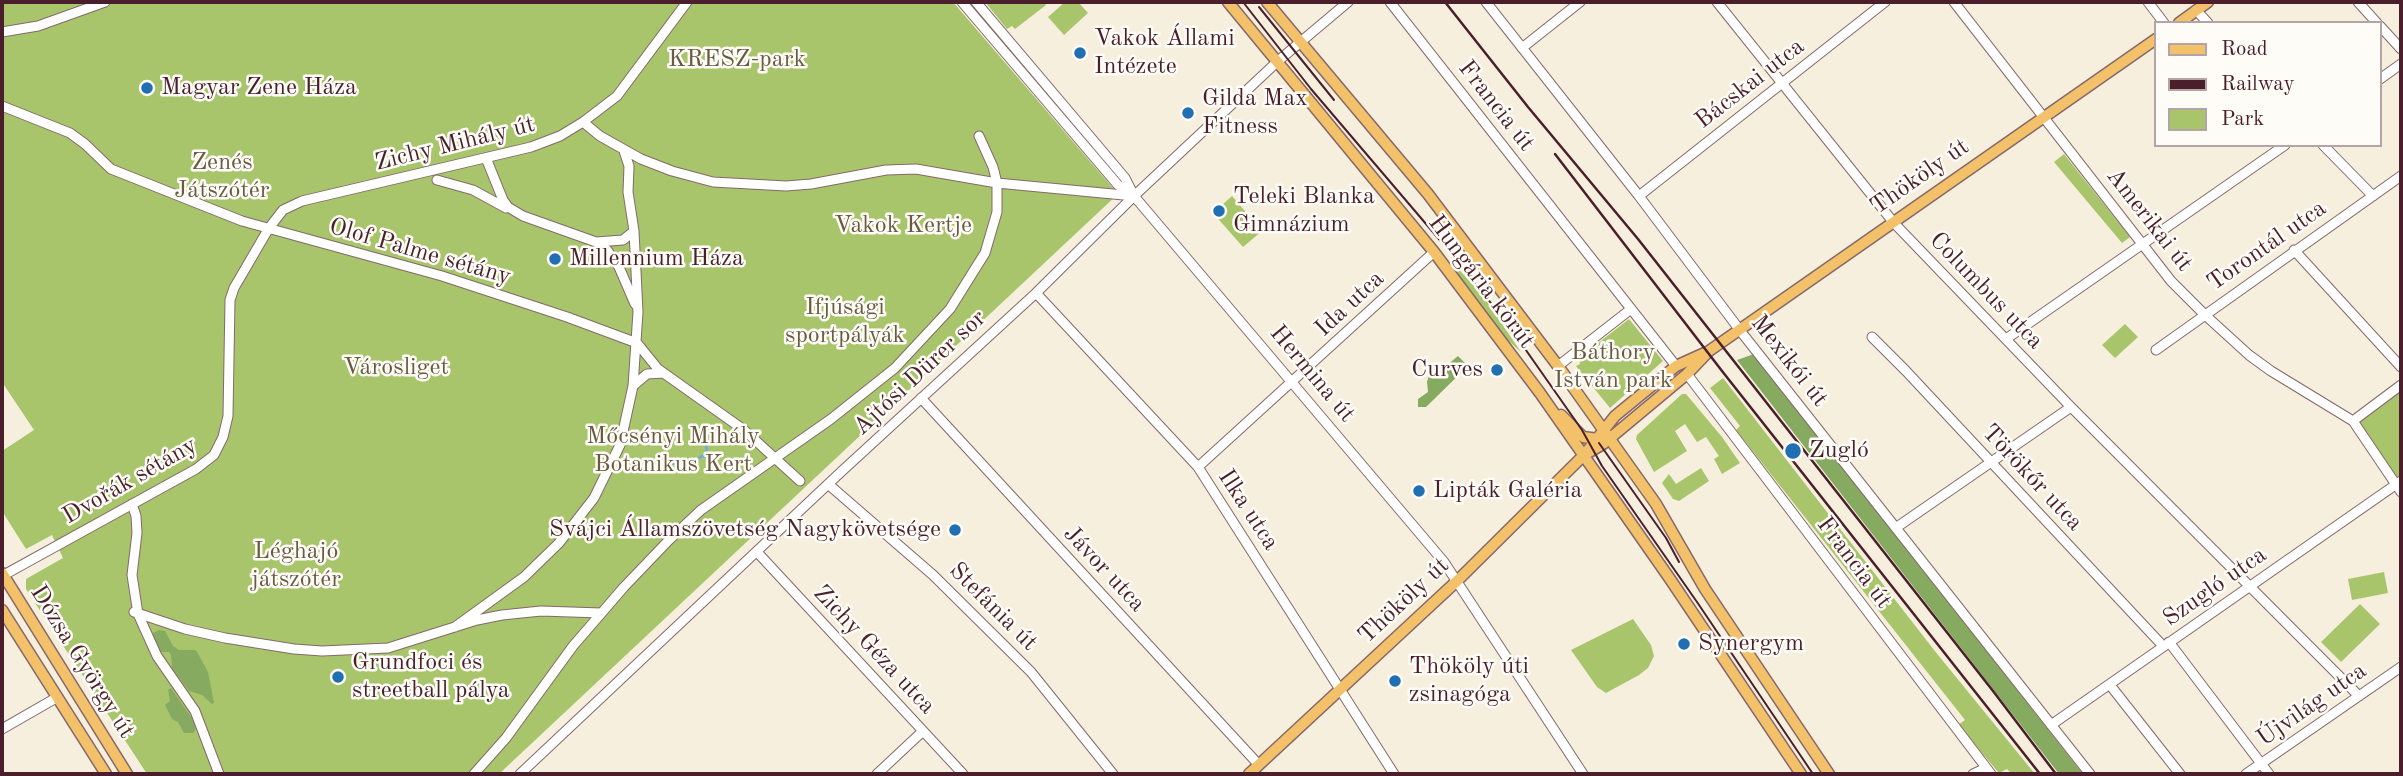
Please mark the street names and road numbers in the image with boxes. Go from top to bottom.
street label: Bácskai utca [1690,33,1810,135]
street label: Francia út [1452,55,1540,157]
street label: Zichy Mihály út [372,110,538,178]
street label: Thököly út [1865,133,1975,221]
street label: Amerikai út [2100,162,2198,278]
street label: Torontál utca [2202,194,2332,298]
street label: Hungária körút [1421,210,1541,354]
street label: Olof Palme sétány [326,212,514,292]
street label: Columbus utca [1923,226,2049,356]
street label: Ida utca [1309,265,1391,343]
street label: Ajtósi Dürer sor [848,304,992,442]
street label: Mexikói út [1744,309,1834,413]
street label: Hermina út [1263,320,1361,428]
street label: Törökőr utca [1975,419,2089,537]
street label: Dvořák sétány [58,431,202,531]
street label: Ilka utca [1211,464,1285,556]
street label: Francia út [1810,511,1898,615]
street label: Jávor utca [1057,520,1151,618]
street label: Szugló utca [2158,541,2272,633]
street label: Thököly út [1353,552,1455,650]
street label: Stefánia út [943,557,1043,657]
street label: Zichy Géza utca [807,579,941,721]
street label: Dózsa György út [23,580,141,744]
street label: Újvilág utca [2252,657,2372,753]

